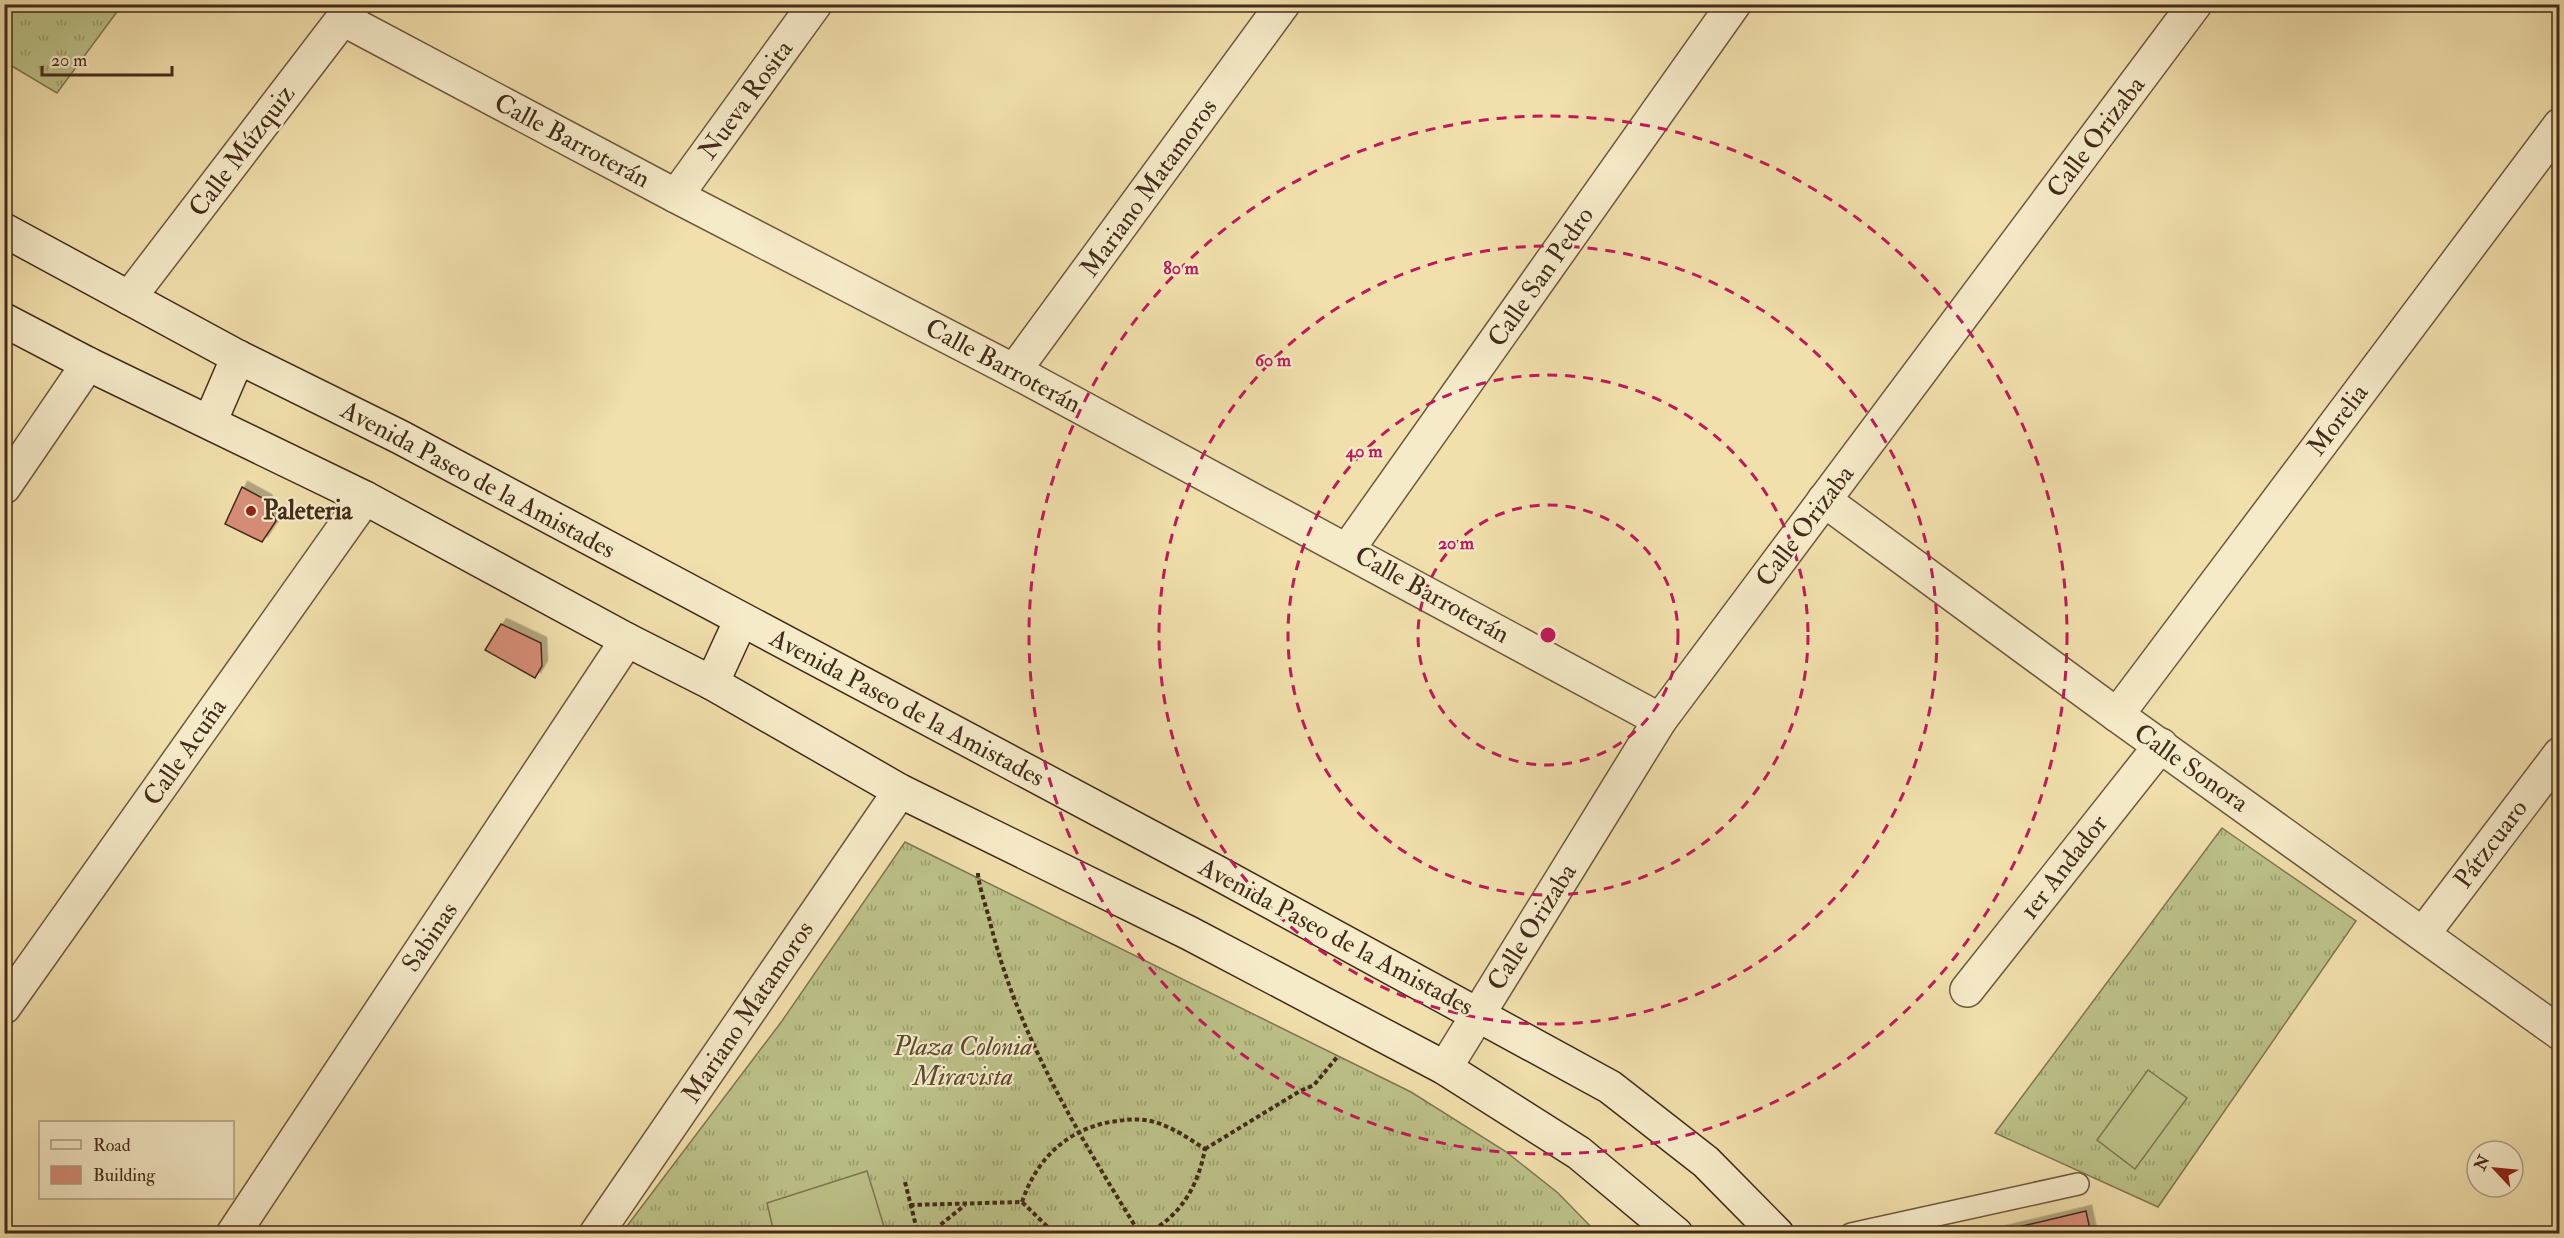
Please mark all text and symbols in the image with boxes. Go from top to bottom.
street label: Nueva Rosita [692,34,800,166]
scale bar [42,39,172,77]
text: 20 m [51,49,87,72]
street label: Calle Orizaba [2040,70,2152,204]
street label: Calle Múzquiz [182,79,302,223]
street label: Calle Barroterán [489,87,655,195]
street label: Mariano Matamoros [1074,92,1225,283]
street label: Calle San Pedro [1481,201,1601,353]
text: 80 m [1163,257,1200,280]
street label: Calle Barroterán [920,312,1086,420]
text: 60 m [1255,349,1292,372]
street label: Morelia [2301,377,2376,462]
street label: Avenida Paseo de la Amistades [334,394,621,566]
text: 40 m [1345,440,1383,463]
street label: Calle Orizaba [1749,459,1861,593]
place label: Paleteria [263,495,354,527]
marker: Paleteria [244,504,258,518]
text: 20 m [1438,532,1475,555]
street label: Calle Barroterán [1349,539,1515,651]
street label: Avenida Paseo de la Amistades [763,622,1050,794]
centre of rings [1538,625,1558,645]
street label: Calle Acuña [136,692,234,812]
street label: Calle Sonora [2128,717,2255,819]
street label: Pátzcuaro [2447,793,2535,895]
street label: 1er Andador [2013,808,2115,926]
street label: Avenida Paseo de la Amistades [1192,851,1479,1023]
street label: Calle Orizaba [1480,857,1584,996]
street label: Sabinas [395,896,465,978]
street label: Mariano Matamoros [675,915,821,1109]
park label: Plaza Colonia Miravista [892,1031,1033,1093]
legend [39,1121,234,1199]
text: Road [93,1134,131,1157]
north arrow [2465,1139,2525,1199]
text: N [2470,1151,2495,1175]
text: Building [93,1164,156,1187]

